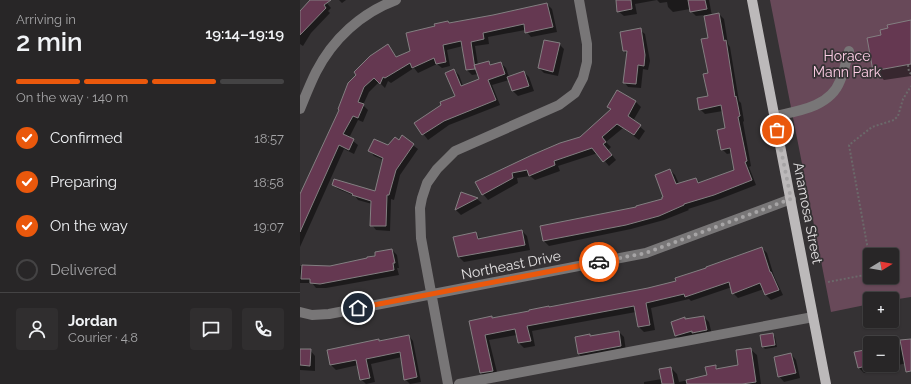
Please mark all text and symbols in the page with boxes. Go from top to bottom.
text: Arriving in [16,12,76,27]
text: 19:14–19:19 [205,25,284,43]
text: 2 min [16,27,83,57]
park label: Horace Mann Park [813,48,882,80]
text: On the way · 140 m [16,90,128,105]
pin [760,113,794,147]
icon: bag [766,119,788,141]
icon: check [16,127,38,149]
text: Confirmed [50,129,123,147]
text: 18:57 [254,131,284,146]
street label: Anamosa Street [790,161,826,265]
icon: check [16,171,38,193]
text: Preparing [50,173,117,191]
text: 18:58 [253,175,284,190]
icon: check [16,215,38,237]
text: On the way [50,217,128,235]
text: 19:07 [254,219,284,234]
courier [579,242,619,282]
street label: Northeast Drive [460,248,562,282]
north arrow [863,248,899,284]
map controls [863,248,899,372]
icon: car [588,251,610,273]
text: Delivered [50,261,117,279]
pin [341,291,375,325]
button: + [863,292,899,328]
icon: home [347,297,369,319]
button: person [16,308,58,350]
button: chat [190,308,232,350]
button: phone [242,308,284,350]
text: Jordan [68,312,117,330]
text: Courier · 4.8 [68,330,138,345]
button: − [863,336,899,372]

